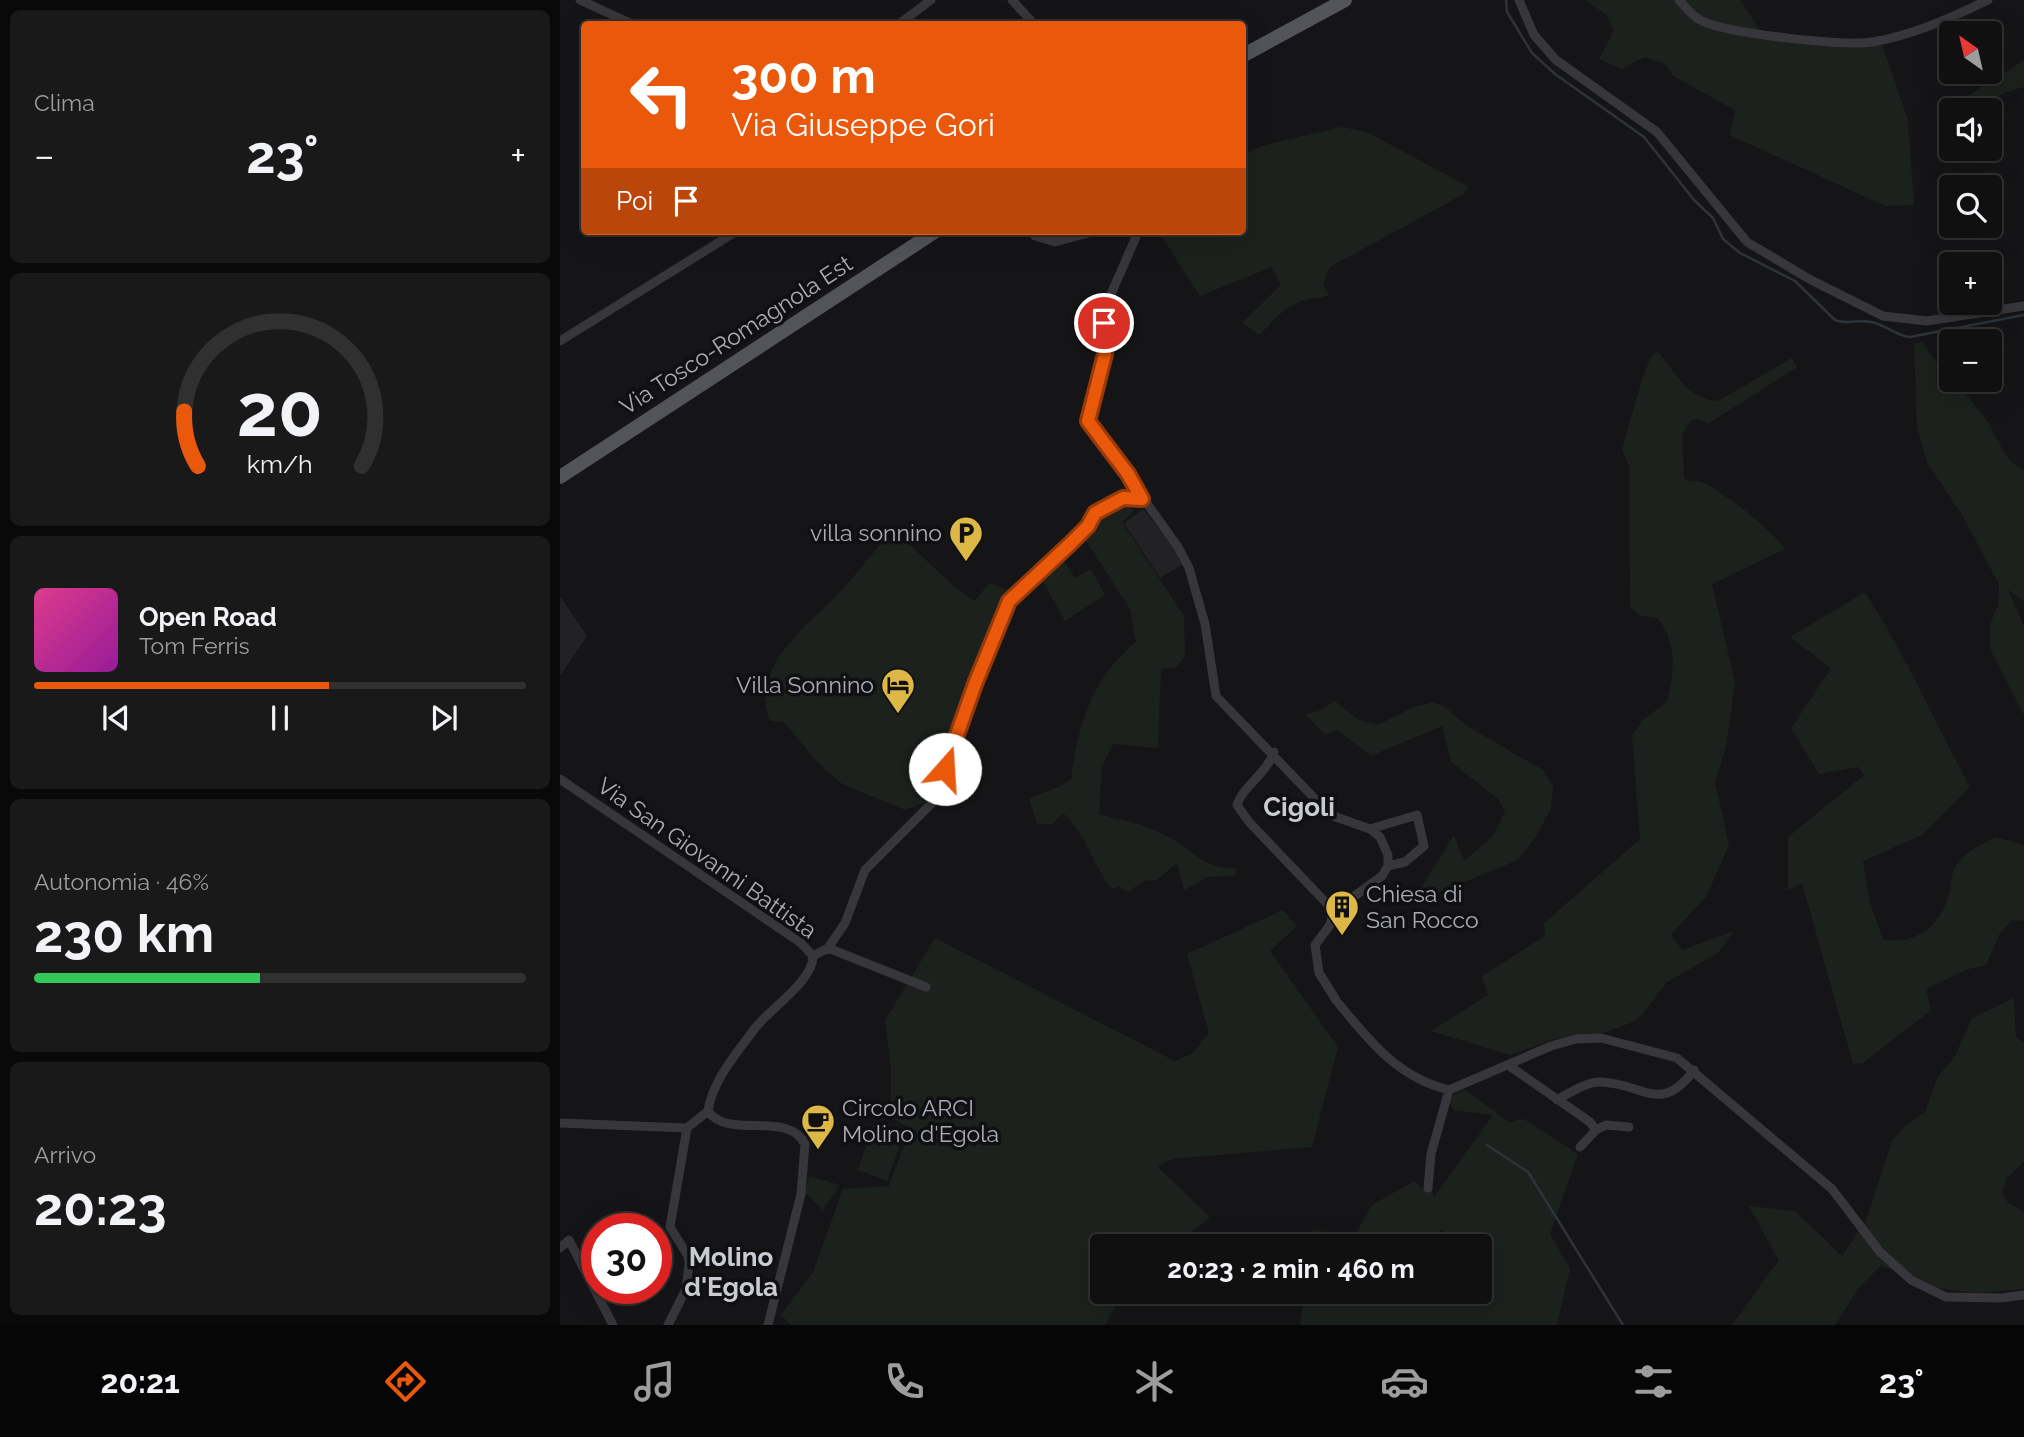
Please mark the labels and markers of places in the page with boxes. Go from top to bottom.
pin [1074,293,1134,353]
parking icon: villa sonnino [947,514,985,563]
place label: villa sonnino [810,519,942,546]
hotel icon: Villa Sonnino [879,666,917,715]
place label: Villa Sonnino [736,671,874,698]
place label: Chiesa di San Rocco [1366,880,1479,933]
building icon: Chiesa di San Rocco [1323,888,1361,937]
place label: Circolo ARCI Molino d'Egola [842,1094,999,1147]
cafe icon: Circolo ARCI Molino d'Egola [799,1102,837,1151]

